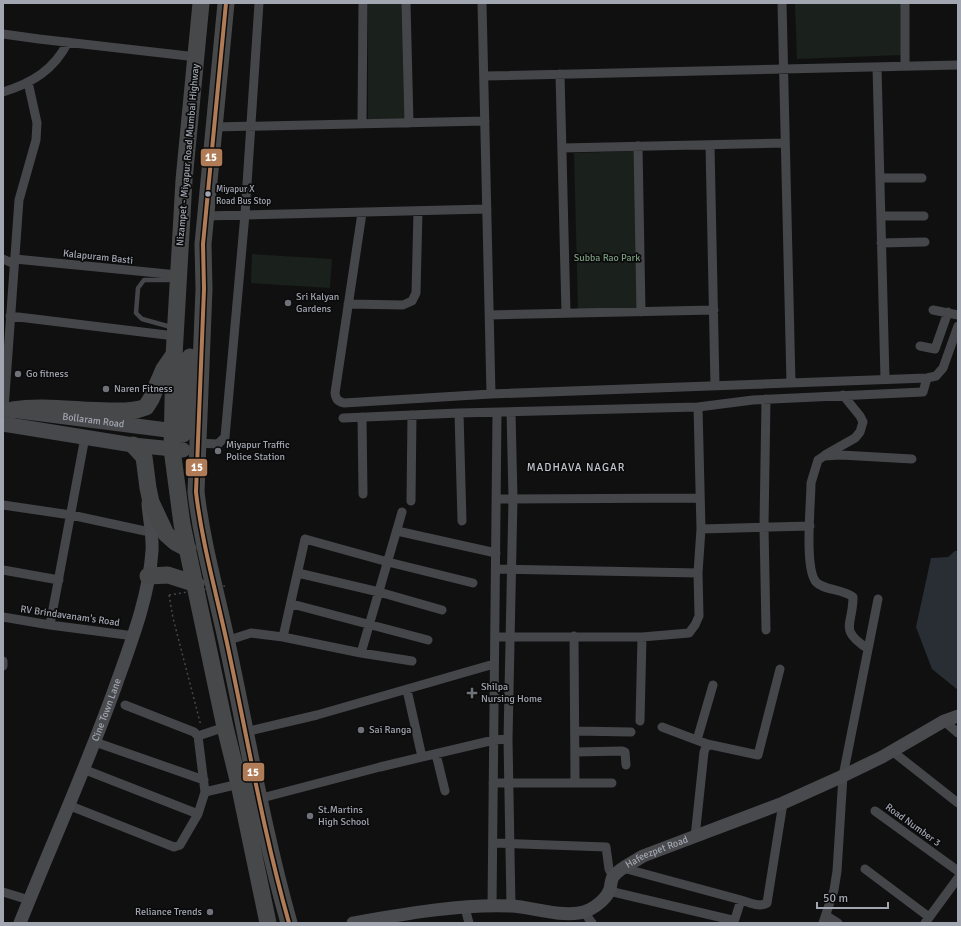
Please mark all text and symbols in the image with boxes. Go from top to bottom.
street label: Nizampet - Miyapur Road Mumbai Highway [174,63,202,247]
line badge: 15 [200,148,223,167]
text: 15 [205,151,217,164]
place label: Miyapur X Road Bus Stop [216,184,271,207]
marker: Miyapur X Road Bus Stop [203,189,213,199]
street label: Kalapuram Basti [62,247,134,267]
park label: Subba Rao Park [574,252,640,264]
place label: Sri Kalyan Gardens [296,291,339,315]
marker: Sri Kalyan Gardens [283,298,293,308]
place label: Go fitness [26,368,69,380]
marker: Go fitness [13,369,23,379]
place label: Naren Fitness [114,383,173,395]
marker: Naren Fitness [101,384,111,394]
street label: Bollaram Road [62,411,125,430]
place label: Miyapur Traffic Police Station [226,439,290,463]
marker: Miyapur Traffic Police Station [213,446,223,456]
line badge: 15 [185,458,208,477]
text: 15 [191,461,203,474]
district label: MADHAVA NAGAR [527,461,625,474]
street label: RV Brindavanam's Road [20,603,120,629]
street label: Cine Town Lane [89,677,124,743]
place label: Shilpa Nursing Home [481,681,542,705]
marker: Shilpa Nursing Home [466,687,478,699]
place label: Sai Ranga [369,724,411,736]
marker: Sai Ranga [356,725,366,735]
line badge: 15 [242,762,265,782]
text: 15 [247,766,259,779]
street label: Road Number 3 [883,801,943,849]
place label: St.Martins High School [318,804,369,828]
marker: St.Martins High School [305,811,315,821]
street label: Hafeezpet Road [623,834,690,871]
scale bar [817,884,888,910]
text: 50 m [823,891,848,906]
place label: Reliance Trends [135,906,203,918]
marker: Reliance Trends [205,907,215,917]

